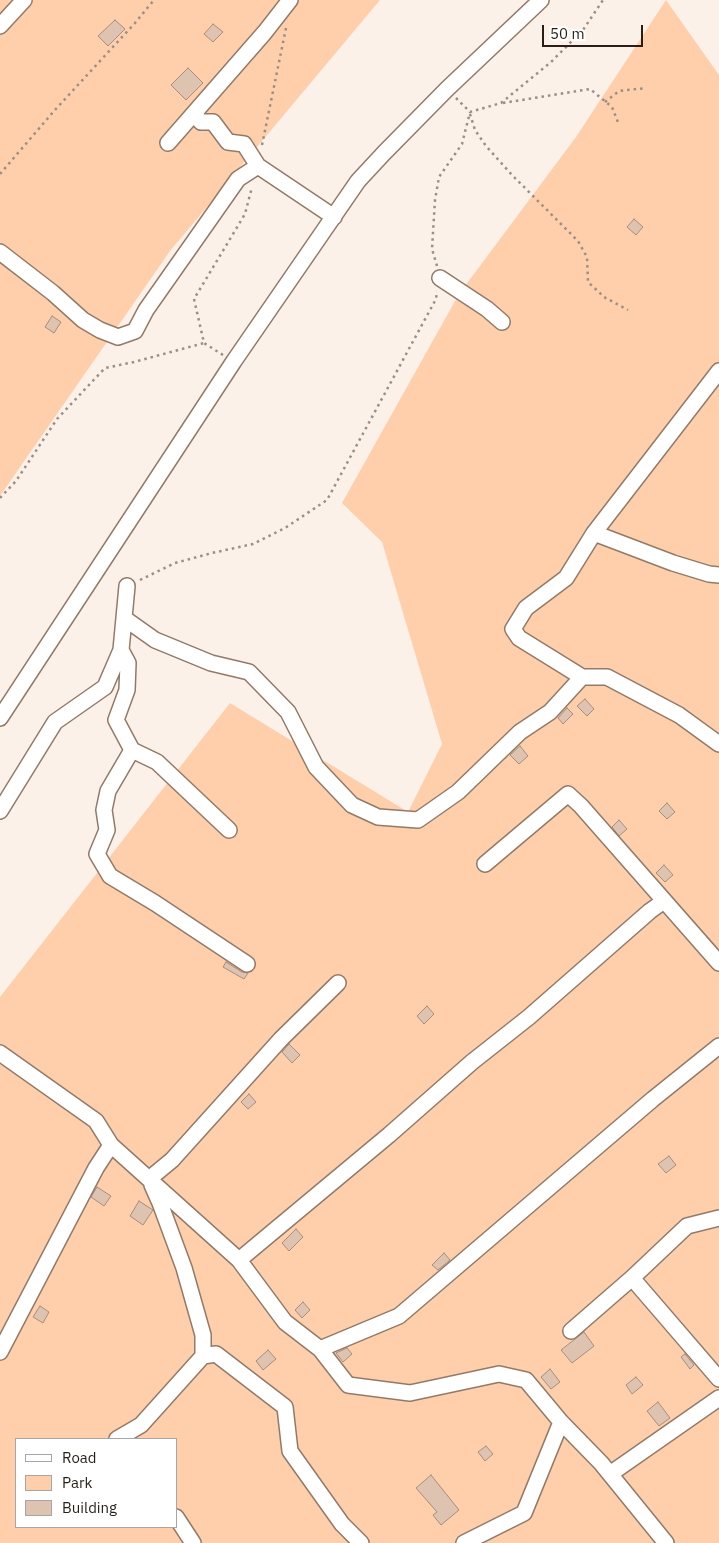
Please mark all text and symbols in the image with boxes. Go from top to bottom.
scale bar [544,15,645,47]
text: 50 m [550,24,585,43]
legend [15,1438,178,1528]
text: Road [62,1448,97,1467]
text: Park [62,1473,92,1492]
text: Building [62,1498,117,1517]

